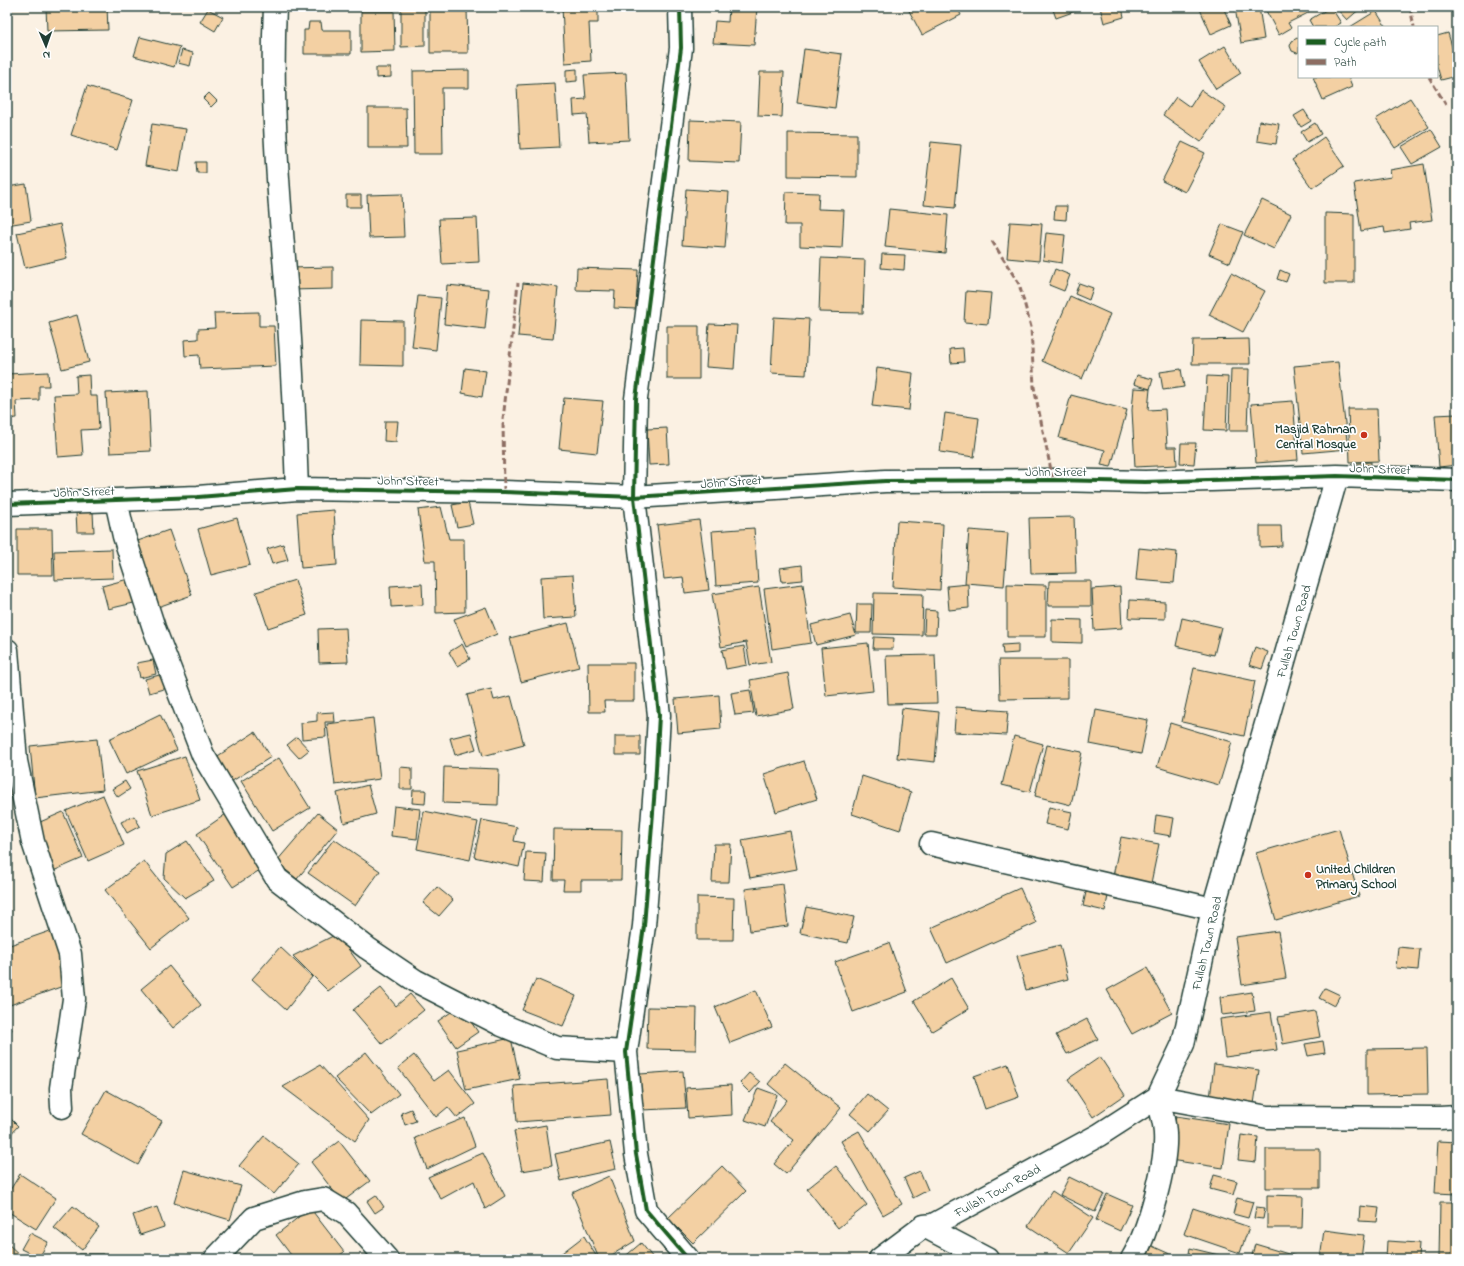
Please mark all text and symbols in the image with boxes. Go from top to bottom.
north arrow [26,26,66,66]
legend [1298,26,1438,78]
text: Cycle path [1334,34,1386,53]
text: N [42,47,50,63]
text: Path [1334,54,1357,72]
place label: Masjid Rahman Central Mosque [1275,420,1357,454]
marker: Masjid Rahman Central Mosque [1359,430,1369,440]
street label: John Street [1349,459,1412,480]
street label: John Street [1025,463,1087,482]
street label: John Street [377,471,439,492]
street label: John Street [700,471,763,494]
street label: John Street [53,482,116,503]
street label: Fullah Town Road [1272,582,1317,681]
place label: United Children Primary School [1316,860,1396,896]
marker: United Children Primary School [1303,870,1313,880]
street label: Fullah Town Road [1187,894,1228,993]
street label: Fullah Town Road [950,1159,1045,1223]

